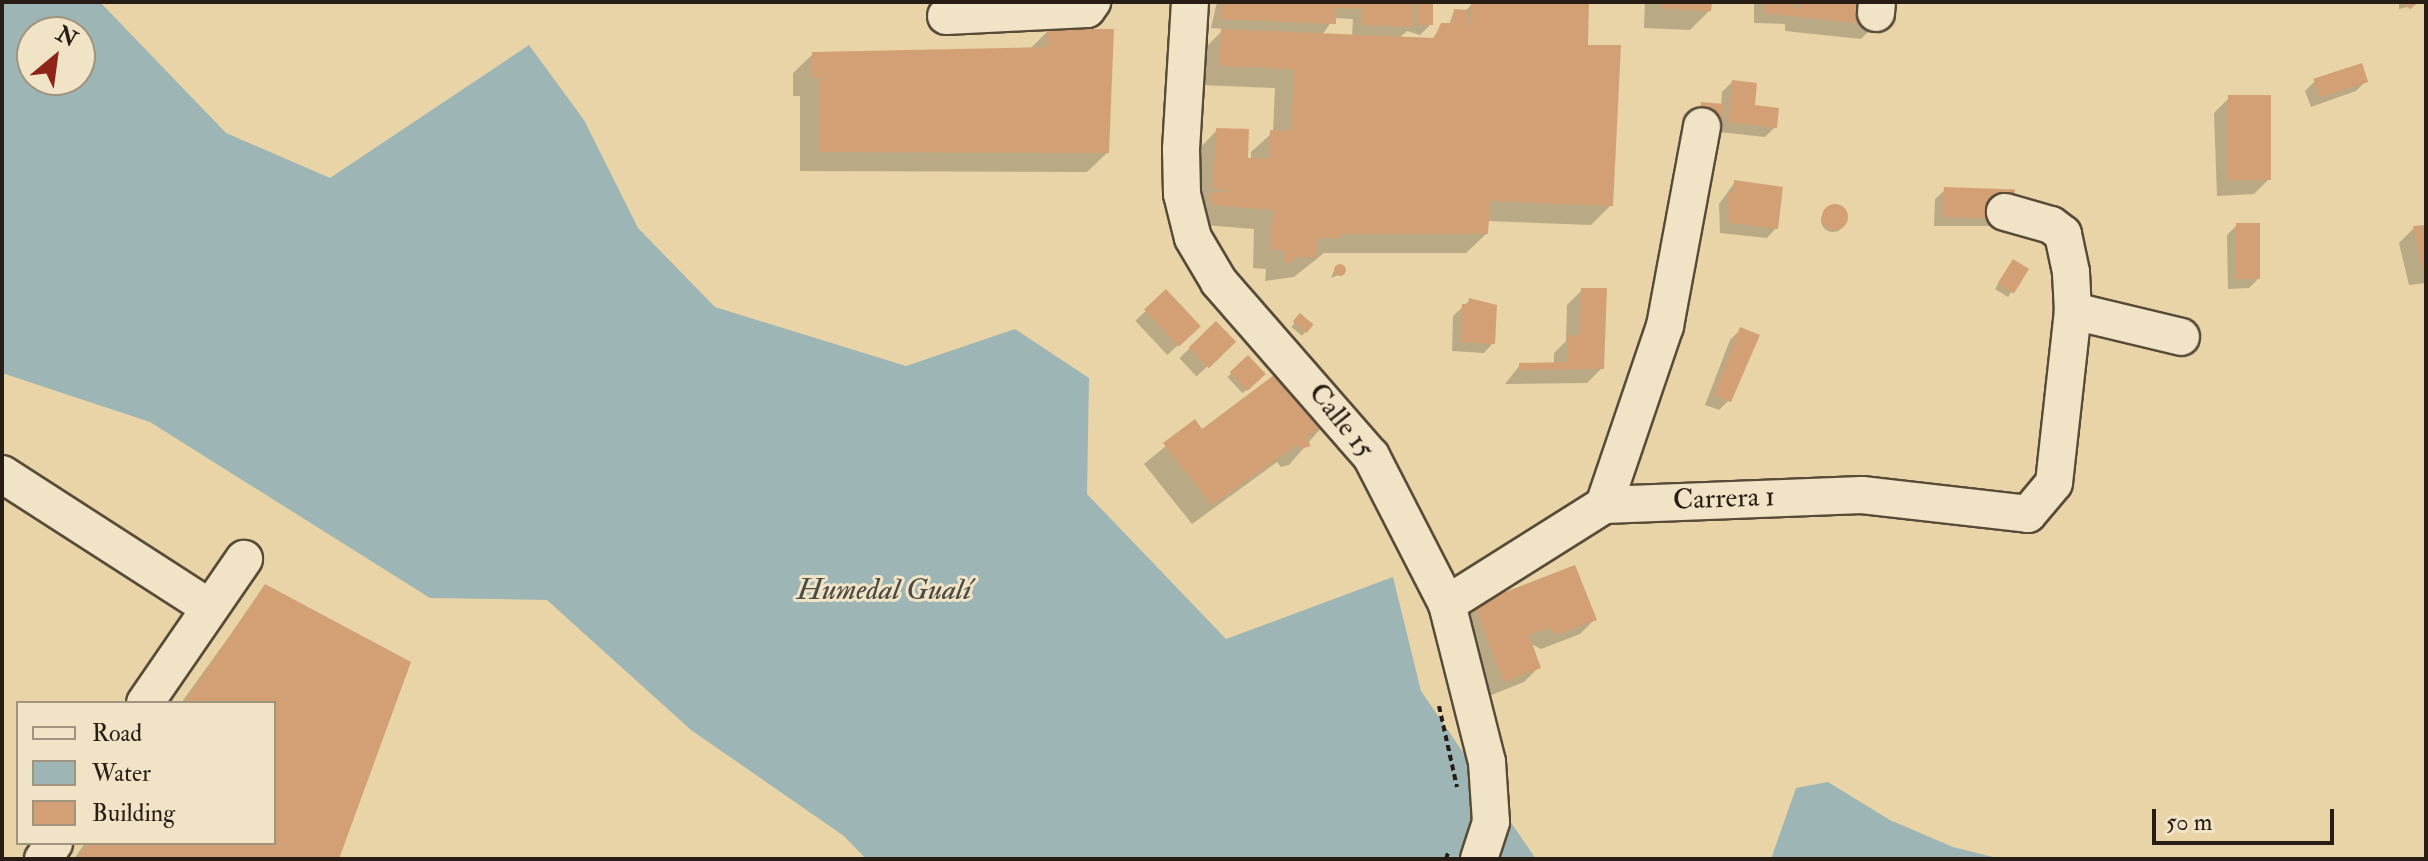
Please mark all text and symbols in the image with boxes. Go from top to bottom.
north arrow [16,16,96,96]
text: N [51,20,82,54]
street label: Calle 15 [1301,377,1381,465]
street label: Carrera 1 [1672,480,1776,518]
water label: Humedal Gualí [797,572,971,608]
legend [16,701,276,845]
text: Road [92,718,142,749]
text: Water [92,758,151,789]
scale bar [2156,793,2338,843]
text: Building [92,798,175,829]
text: 50 m [2166,807,2212,838]

